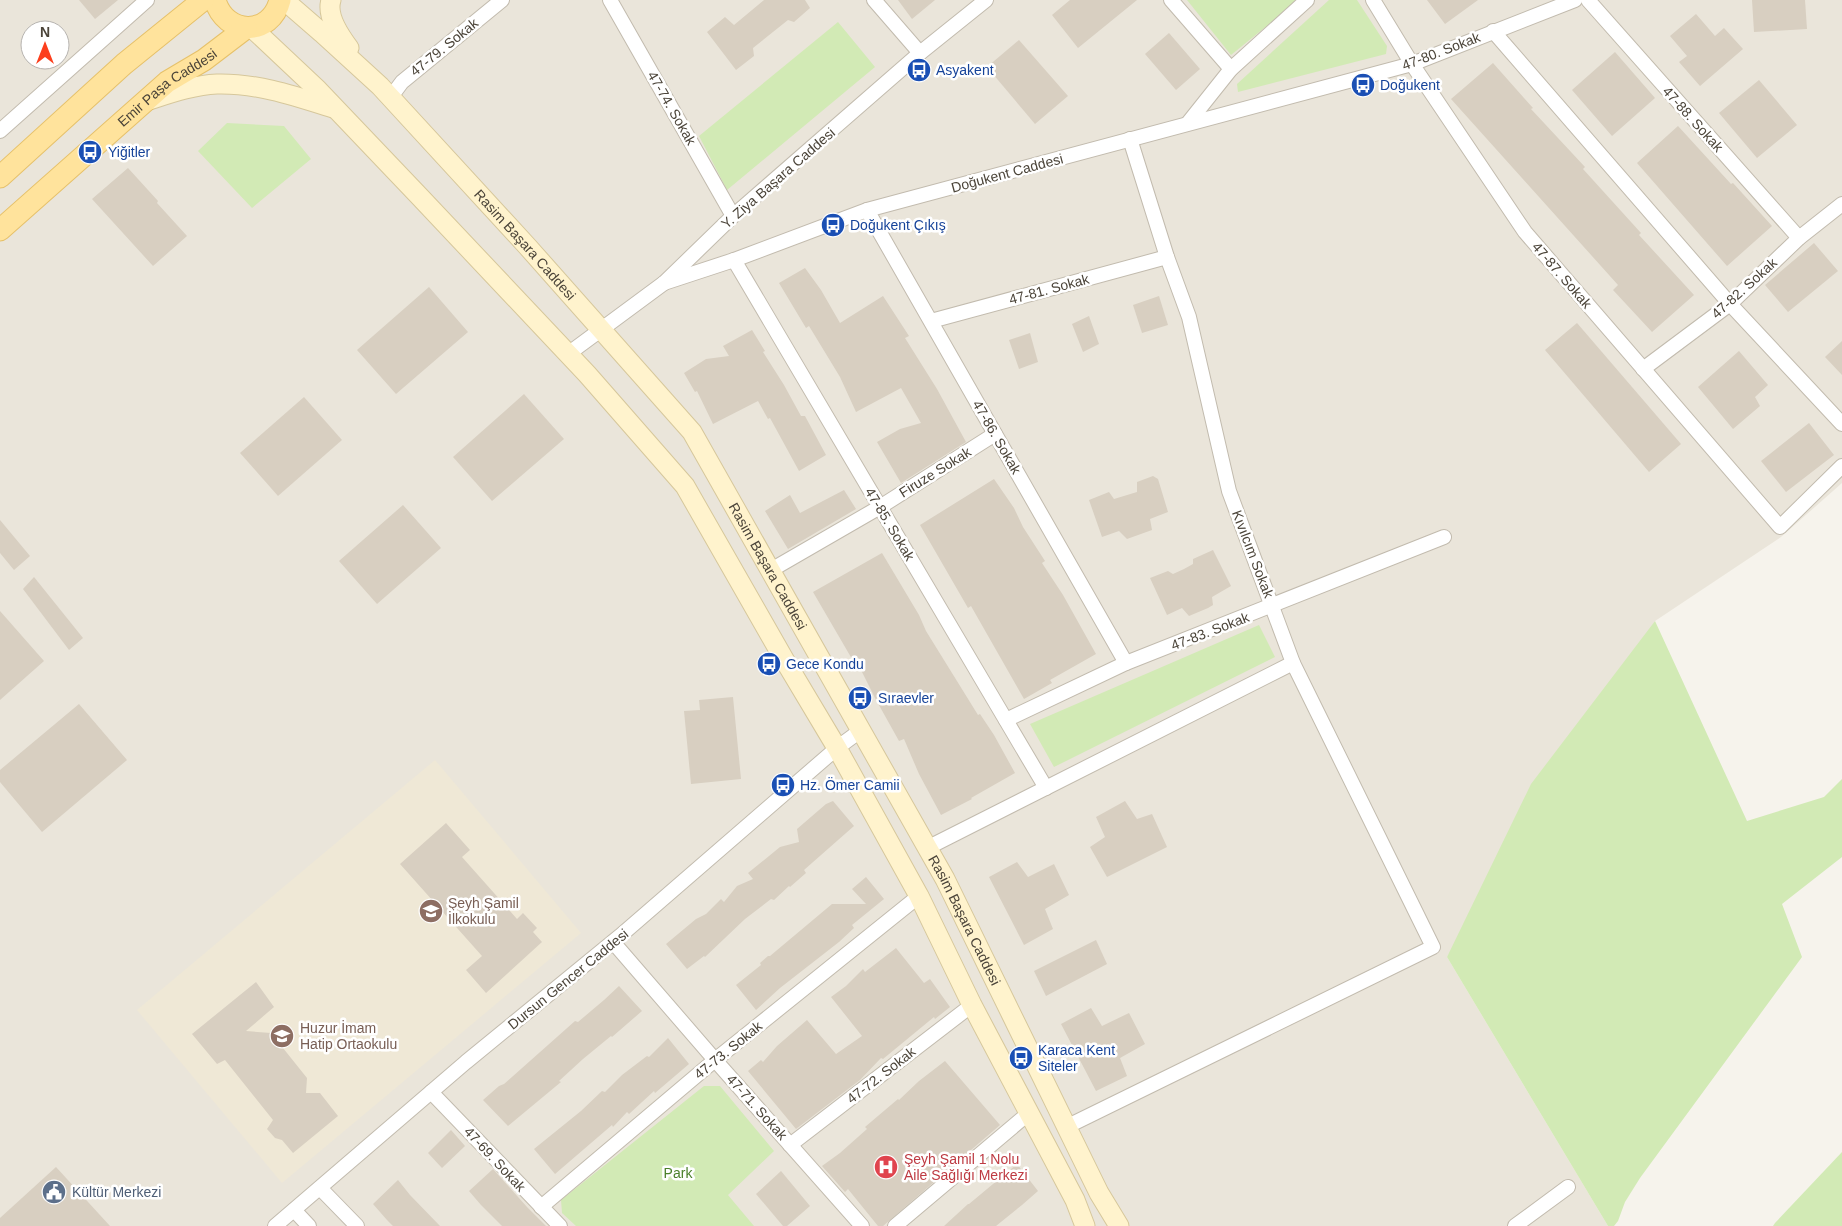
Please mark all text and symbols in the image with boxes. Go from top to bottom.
street label: 47-79. Sokak [407,14,482,79]
north arrow [20,20,70,70]
text: N [40,24,50,40]
street label: 47-80. Sokak [1400,28,1483,73]
street label: Emir Paşa Caddesi [114,45,220,130]
bus stop icon: Asyakent [906,57,932,83]
place label: Asyakent [936,62,994,78]
street label: 47-74. Sokak [644,68,700,149]
bus stop icon: Doğukent [1350,72,1376,98]
place label: Doğukent [1380,77,1440,93]
street label: 47-88. Sokak [1659,83,1727,156]
street label: Y. Ziya Başara Caddesi [718,124,838,232]
bus stop icon: Yiğitler [77,139,103,165]
place label: Yiğitler [108,144,151,160]
street label: Doğukent Caddesi [949,150,1065,196]
street label: Rasim Başara Caddesi [471,186,579,303]
bus stop icon: Doğukent Çıkış [820,212,846,238]
place label: Doğukent Çıkış [850,217,946,233]
street label: 47-87. Sokak [1529,239,1596,312]
street label: 47-82. Sokak [1708,254,1781,322]
street label: 47-81. Sokak [1007,270,1092,307]
street label: 47-86. Sokak [969,397,1025,478]
street label: Firuze Sokak [896,443,975,500]
street label: 47-85. Sokak [862,485,919,564]
street label: Rasim Başara Caddesi [726,500,810,633]
street label: Kıvılcım Sokak [1229,508,1277,601]
street label: 47-83. Sokak [1169,608,1252,653]
bus stop icon: Gece Kondu [756,651,782,677]
place label: Gece Kondu [786,656,864,672]
bus stop icon: Sıraevler [847,685,873,711]
place label: Sıraevler [878,690,934,706]
bus stop icon: Hz. Ömer Camii [770,772,796,798]
place label: Hz. Ömer Camii [800,776,900,793]
street label: Rasim Başara Caddesi [925,852,1004,988]
place label: Şeyh Şamil İlkokulu [448,895,519,927]
school or university icon: Şeyh Şamil İlkokulu [418,898,444,924]
street label: Dursun Gencer Caddesi [505,926,631,1032]
street label: 47-73. Sokak [691,1017,766,1082]
place label: Huzur İmam Hatip Ortaokulu [300,1019,397,1052]
school or university icon: Huzur İmam Hatip Ortaokulu [269,1023,295,1049]
place label: Karaca Kent Siteler [1038,1042,1115,1074]
street label: 47-72. Sokak [844,1043,919,1107]
bus stop icon: Karaca Kent Siteler [1008,1045,1034,1071]
street label: 47-71. Sokak [723,1071,791,1144]
street label: 47-69. Sokak [461,1123,530,1195]
place label: Şeyh Şamil 1 Nolu Aile Sağlığı Merkezi [904,1151,1028,1183]
hospital icon: Şeyh Şamil 1 Nolu Aile Sağlığı Merkezi [873,1154,899,1180]
park label: Park [664,1165,693,1181]
public building icon: Kültür Merkezi [41,1179,67,1205]
place label: Kültür Merkezi [72,1184,161,1200]

